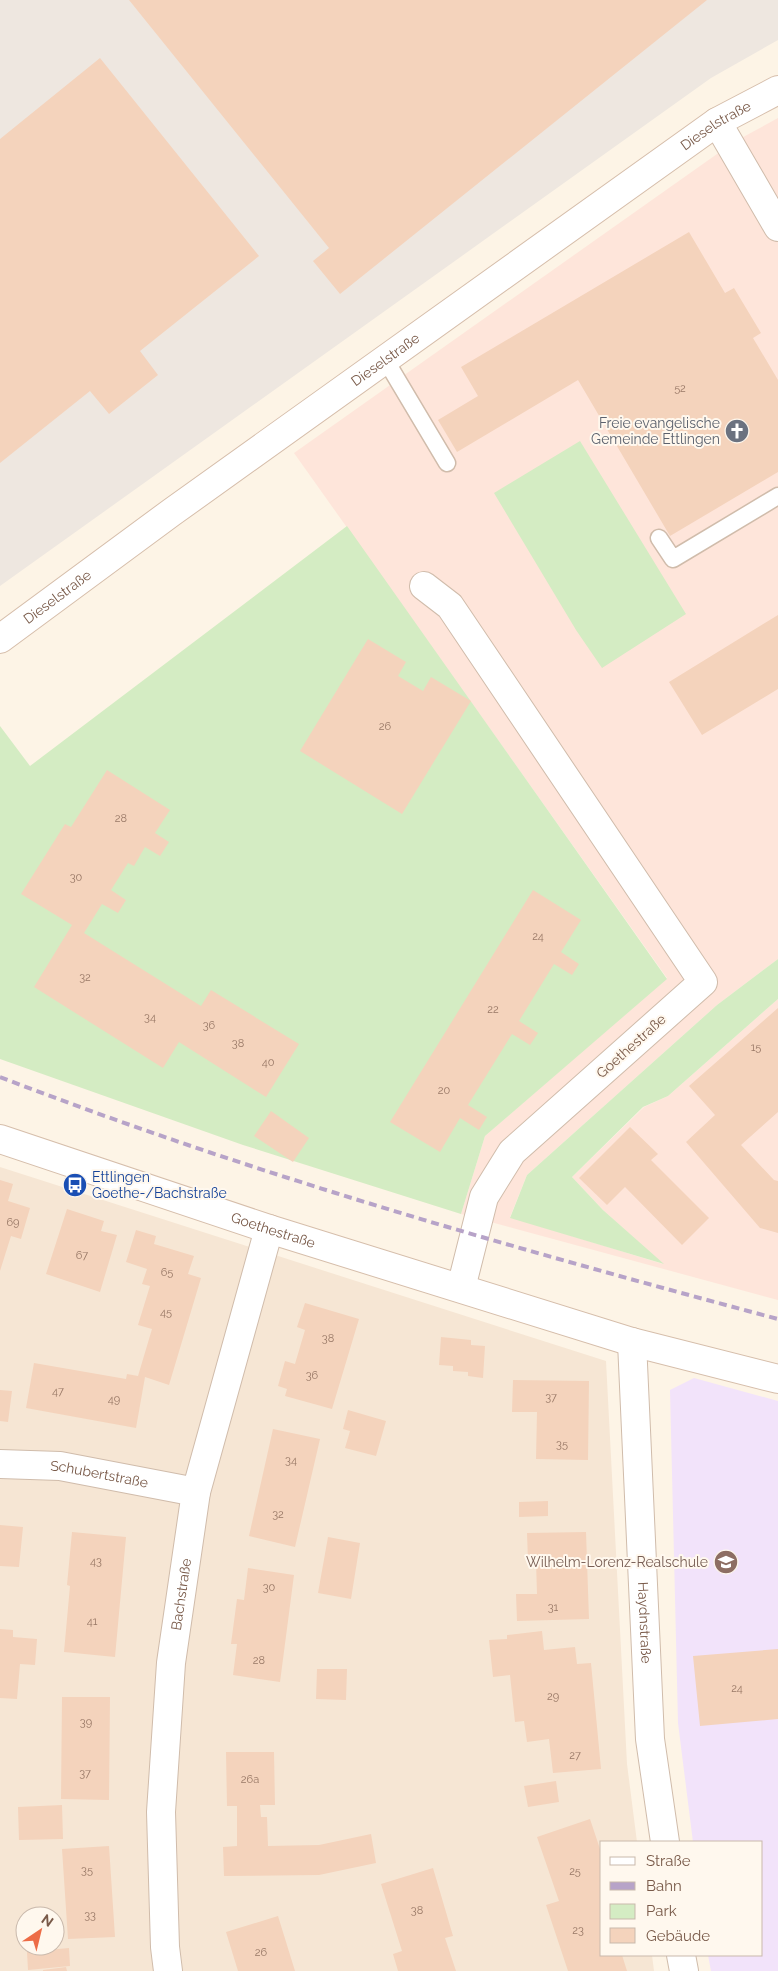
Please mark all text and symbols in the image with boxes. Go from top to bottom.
street label: Dieselstraße [677,98,754,154]
street label: Dieselstraße [348,330,422,389]
house number: 52 [674,382,686,395]
place label: Freie evangelische Gemeinde Ettlingen [591,415,720,447]
church icon: Freie evangelische Gemeinde Ettlingen [724,418,750,444]
street label: Dieselstraße [20,567,94,627]
house number: 26 [379,720,392,733]
house number: 28 [115,812,127,825]
house number: 30 [70,871,83,884]
house number: 24 [532,930,544,943]
house number: 32 [79,971,91,984]
house number: 22 [487,1003,499,1016]
house number: 34 [144,1011,156,1024]
street label: Goethestraße [593,1011,669,1081]
house number: 36 [203,1019,216,1032]
house number: 38 [232,1037,244,1050]
house number: 15 [751,1041,761,1054]
house number: 40 [262,1056,275,1069]
house number: 20 [438,1084,450,1097]
place label: Ettlingen Goethe-/Bachstraße [92,1169,227,1201]
bus stop icon: Ettlingen Goethe-/Bachstraße [62,1172,88,1198]
street label: Goethestraße [229,1209,317,1251]
house number: 69 [6,1216,20,1229]
house number: 67 [76,1249,88,1262]
house number: 65 [161,1266,173,1279]
house number: 45 [160,1306,172,1319]
house number: 38 [322,1332,334,1345]
house number: 36 [306,1369,319,1382]
house number: 47 [52,1385,64,1398]
house number: 37 [545,1391,557,1404]
house number: 49 [108,1393,120,1406]
house number: 35 [556,1438,568,1451]
house number: 34 [285,1454,297,1467]
street label: Schubertstraße [50,1458,149,1491]
house number: 32 [272,1508,284,1521]
school or university icon: Wilhelm-Lorenz-Realschule [713,1549,739,1575]
place label: Wilhelm-Lorenz-Realschule [526,1554,708,1570]
house number: 43 [90,1555,102,1568]
street label: Bachstraße [168,1557,194,1631]
house number: 30 [263,1581,276,1594]
street label: Haydnstraße [635,1581,655,1664]
house number: 31 [548,1601,559,1614]
house number: 41 [87,1615,98,1628]
house number: 28 [253,1654,265,1667]
house number: 24 [731,1682,743,1695]
house number: 29 [547,1690,559,1703]
house number: 39 [80,1716,92,1729]
house number: 27 [569,1749,581,1762]
house number: 37 [79,1767,91,1780]
house number: 26a [241,1773,259,1786]
legend [600,1841,763,1956]
text: Straße [646,1852,691,1870]
house number: 35 [81,1864,93,1877]
house number: 25 [569,1865,581,1878]
text: Bahn [646,1877,682,1895]
text: Park [646,1902,677,1920]
house number: 38 [411,1904,423,1917]
north arrow [15,1906,65,1956]
house number: 33 [84,1909,96,1922]
text: N [38,1911,56,1930]
house number: 23 [572,1924,584,1937]
text: Gebäude [646,1927,710,1945]
house number: 26 [255,1946,268,1959]

